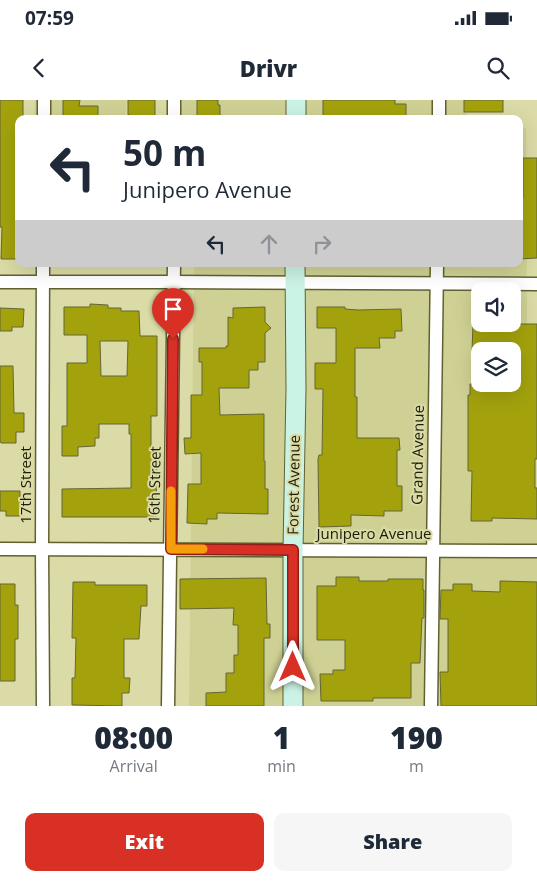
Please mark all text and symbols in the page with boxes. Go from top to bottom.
text: 07:59 [25,5,74,31]
text: Drivr [240,53,297,83]
icon: back [25,54,53,82]
icon: search [484,54,512,82]
text: 50 m [123,129,206,176]
icon: left [40,135,105,200]
text: Junipero Avenue [123,174,292,204]
icon: left [202,230,230,258]
icon: ahead [255,230,283,258]
icon: right [308,230,336,258]
map controls [471,282,521,392]
button: sound [471,282,521,332]
pin [152,288,194,339]
icon: arrive [159,295,187,323]
button: layers [471,342,521,392]
street label: Grand Avenue [406,405,428,505]
street label: Forest Avenue [282,435,304,535]
street label: 17th Street [15,446,35,524]
street label: 16th Street [143,446,165,524]
street label: Junipero Avenue [314,523,432,543]
position arrow [266,640,318,692]
text: 08:00 [94,717,173,758]
text: 1 [273,717,290,758]
text: 190 [390,717,443,758]
text: Arrival [110,755,158,777]
text: min [267,755,296,777]
text: m [409,755,424,777]
button: Exit [25,813,264,871]
button: Share [274,813,512,871]

